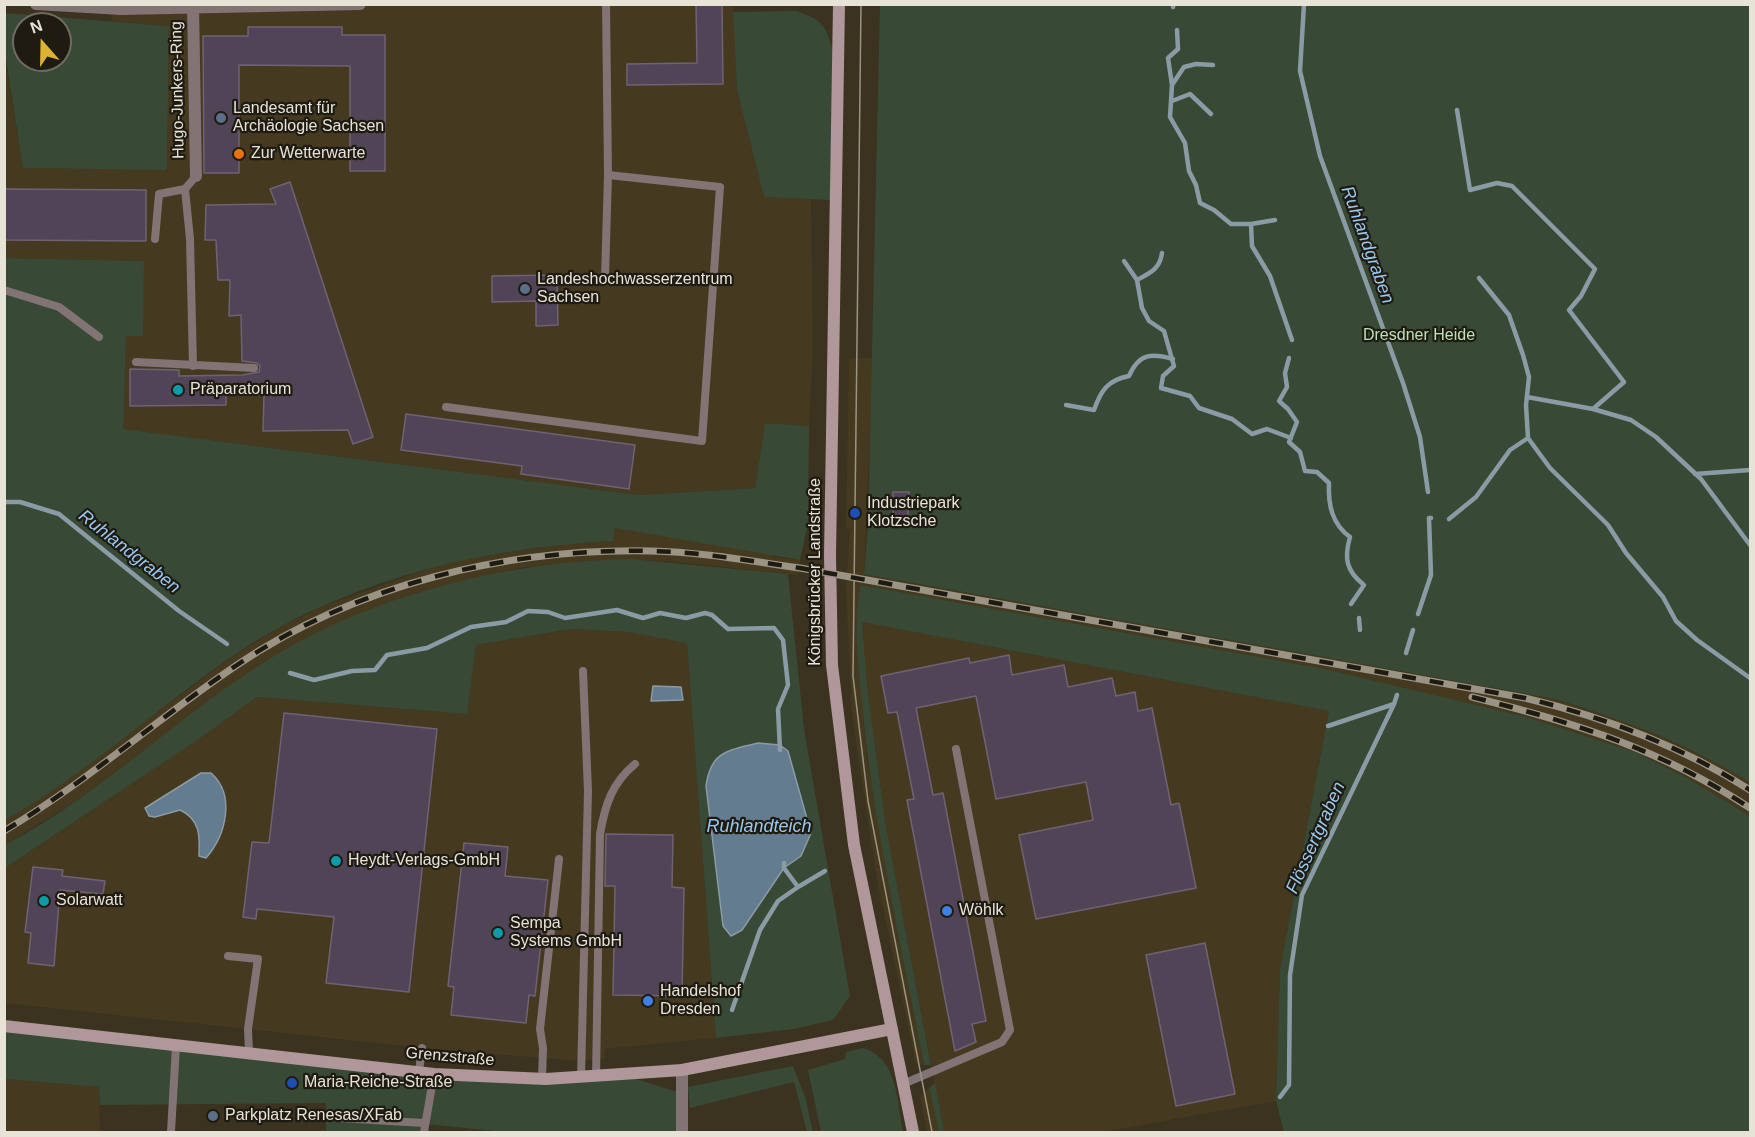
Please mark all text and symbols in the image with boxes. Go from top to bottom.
north arrow [12,12,72,72]
text: N [28,17,45,36]
street label: Hugo-Junkers-Ring [167,21,189,159]
place label: Landesamt für Archäologie Sachsen [233,99,384,137]
marker: Landesamt für Archäologie Sachsen [214,111,228,125]
place label: Zur Wetterwarte [251,144,365,164]
marker: Zur Wetterwarte [232,147,246,161]
water label: Ruhlandgraben [1336,183,1398,307]
place label: Landeshochwasserzentrum Sachsen [537,270,733,308]
marker: Landeshochwasserzentrum Sachsen [518,282,532,296]
park label: Dresdner Heide [1363,326,1475,346]
place label: Präparatorium [190,380,291,400]
marker: Präparatorium [171,383,185,397]
street label: Königsbrücker Landstraße [806,478,826,666]
place label: Industriepark Klotzsche [867,494,959,532]
water label: Ruhlandgraben [74,506,184,598]
marker: Industriepark Klotzsche [848,506,862,520]
water label: Flössertgraben [1282,779,1350,897]
water label: Ruhlandteich [706,816,812,838]
place label: Heydt-Verlags-GmbH [348,851,500,871]
marker: Heydt-Verlags-GmbH [329,854,343,868]
place label: Solarwatt [56,891,123,911]
marker: Solarwatt [37,894,51,908]
place label: Wöhlk [959,901,1003,921]
marker: Wöhlk [940,904,954,918]
place label: Sempa Systems GmbH [510,914,622,952]
marker: Sempa Systems GmbH [491,926,505,940]
place label: Handelshof Dresden [660,982,741,1020]
marker: Handelshof Dresden [641,994,655,1008]
street label: Grenzstraße [405,1044,495,1070]
place label: Maria-Reiche-Straße [304,1073,452,1093]
marker: Maria-Reiche-Straße [285,1076,299,1090]
place label: Parkplatz Renesas/XFab [225,1106,402,1126]
marker: Parkplatz Renesas/XFab [206,1109,220,1123]

